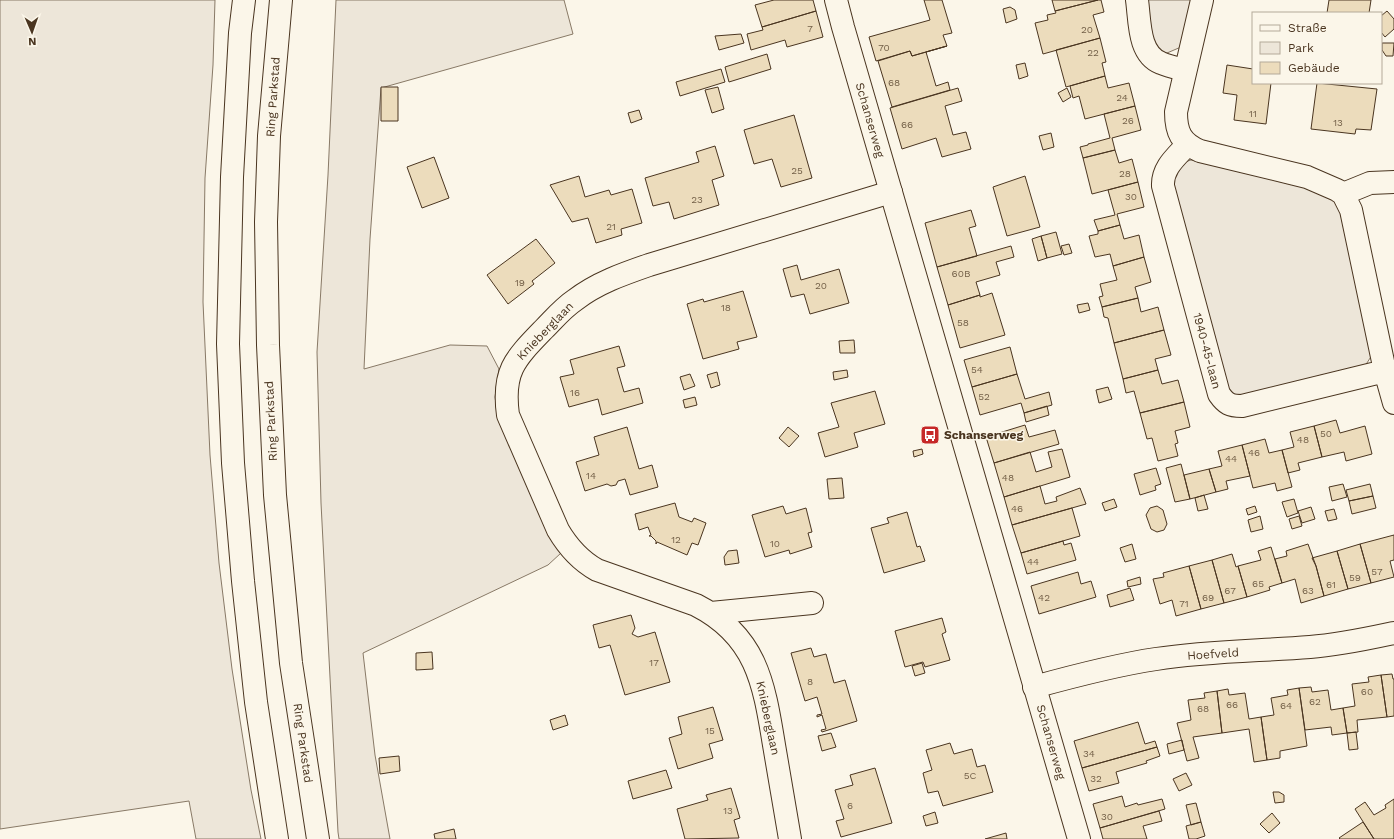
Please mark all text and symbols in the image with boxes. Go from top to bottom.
north arrow [12,12,52,52]
legend [1252,12,1382,84]
text: Straße [1288,21,1327,35]
house number: 7 [807,23,813,34]
house number: 20 [1081,24,1093,35]
text: N [28,35,37,48]
text: Park [1288,41,1314,55]
house number: 70 [878,42,890,53]
house number: 22 [1087,47,1099,58]
street label: Ring Parkstad [263,56,283,138]
text: Gebäude [1288,61,1340,75]
house number: 68 [888,77,900,88]
street label: Schanserweg [853,81,888,160]
house number: 24 [1116,92,1128,103]
house number: 11 [1249,108,1257,119]
house number: 26 [1122,115,1134,126]
house number: 13 [1333,117,1343,128]
house number: 66 [901,119,913,130]
house number: 25 [791,165,803,176]
house number: 28 [1119,168,1131,179]
house number: 30 [1125,191,1137,202]
house number: 23 [691,194,703,205]
house number: 21 [606,221,616,232]
house number: 60B [952,268,970,279]
house number: 19 [515,277,525,288]
house number: 20 [815,280,827,291]
street label: Knieberglaan [514,299,576,363]
house number: 18 [721,302,731,313]
street label: 1940-45-laan [1190,311,1224,391]
house number: 58 [957,317,969,328]
house number: 54 [971,364,983,375]
street label: Ring Parkstad [262,381,280,461]
house number: 16 [570,387,580,398]
house number: 52 [978,391,990,402]
bus stop icon: Schanserweg [919,424,941,446]
place label: Schanserweg [944,428,1023,442]
house number: 50 [1320,428,1332,439]
house number: 48 [1297,434,1309,445]
house number: 46 [1248,447,1260,458]
house number: 44 [1225,453,1237,464]
house number: 14 [586,470,596,481]
house number: 48 [1002,472,1014,483]
house number: 46 [1011,503,1023,514]
house number: 12 [671,534,681,545]
house number: 10 [770,538,780,549]
house number: 44 [1027,556,1039,567]
house number: 57 [1371,566,1383,577]
house number: 59 [1349,572,1361,583]
house number: 65 [1252,578,1264,589]
house number: 61 [1326,579,1336,590]
house number: 67 [1224,585,1236,596]
house number: 63 [1302,585,1314,596]
house number: 42 [1038,592,1050,603]
house number: 69 [1202,592,1214,603]
house number: 71 [1179,598,1189,609]
street label: Hoefveld [1187,645,1239,663]
house number: 17 [649,657,659,668]
house number: 8 [807,676,813,687]
street label: Knieberglaan [753,680,783,756]
house number: 60 [1361,686,1373,697]
house number: 62 [1309,696,1321,707]
house number: 66 [1226,699,1238,710]
house number: 64 [1280,700,1292,711]
street label: Ring Parkstad [290,702,316,784]
street label: Schanserweg [1034,703,1069,782]
house number: 68 [1197,703,1209,714]
house number: 15 [705,725,715,736]
house number: 34 [1083,748,1095,759]
house number: 5C [964,770,976,781]
house number: 32 [1090,773,1102,784]
house number: 6 [847,800,853,811]
house number: 13 [723,805,733,816]
house number: 30 [1101,811,1113,822]

